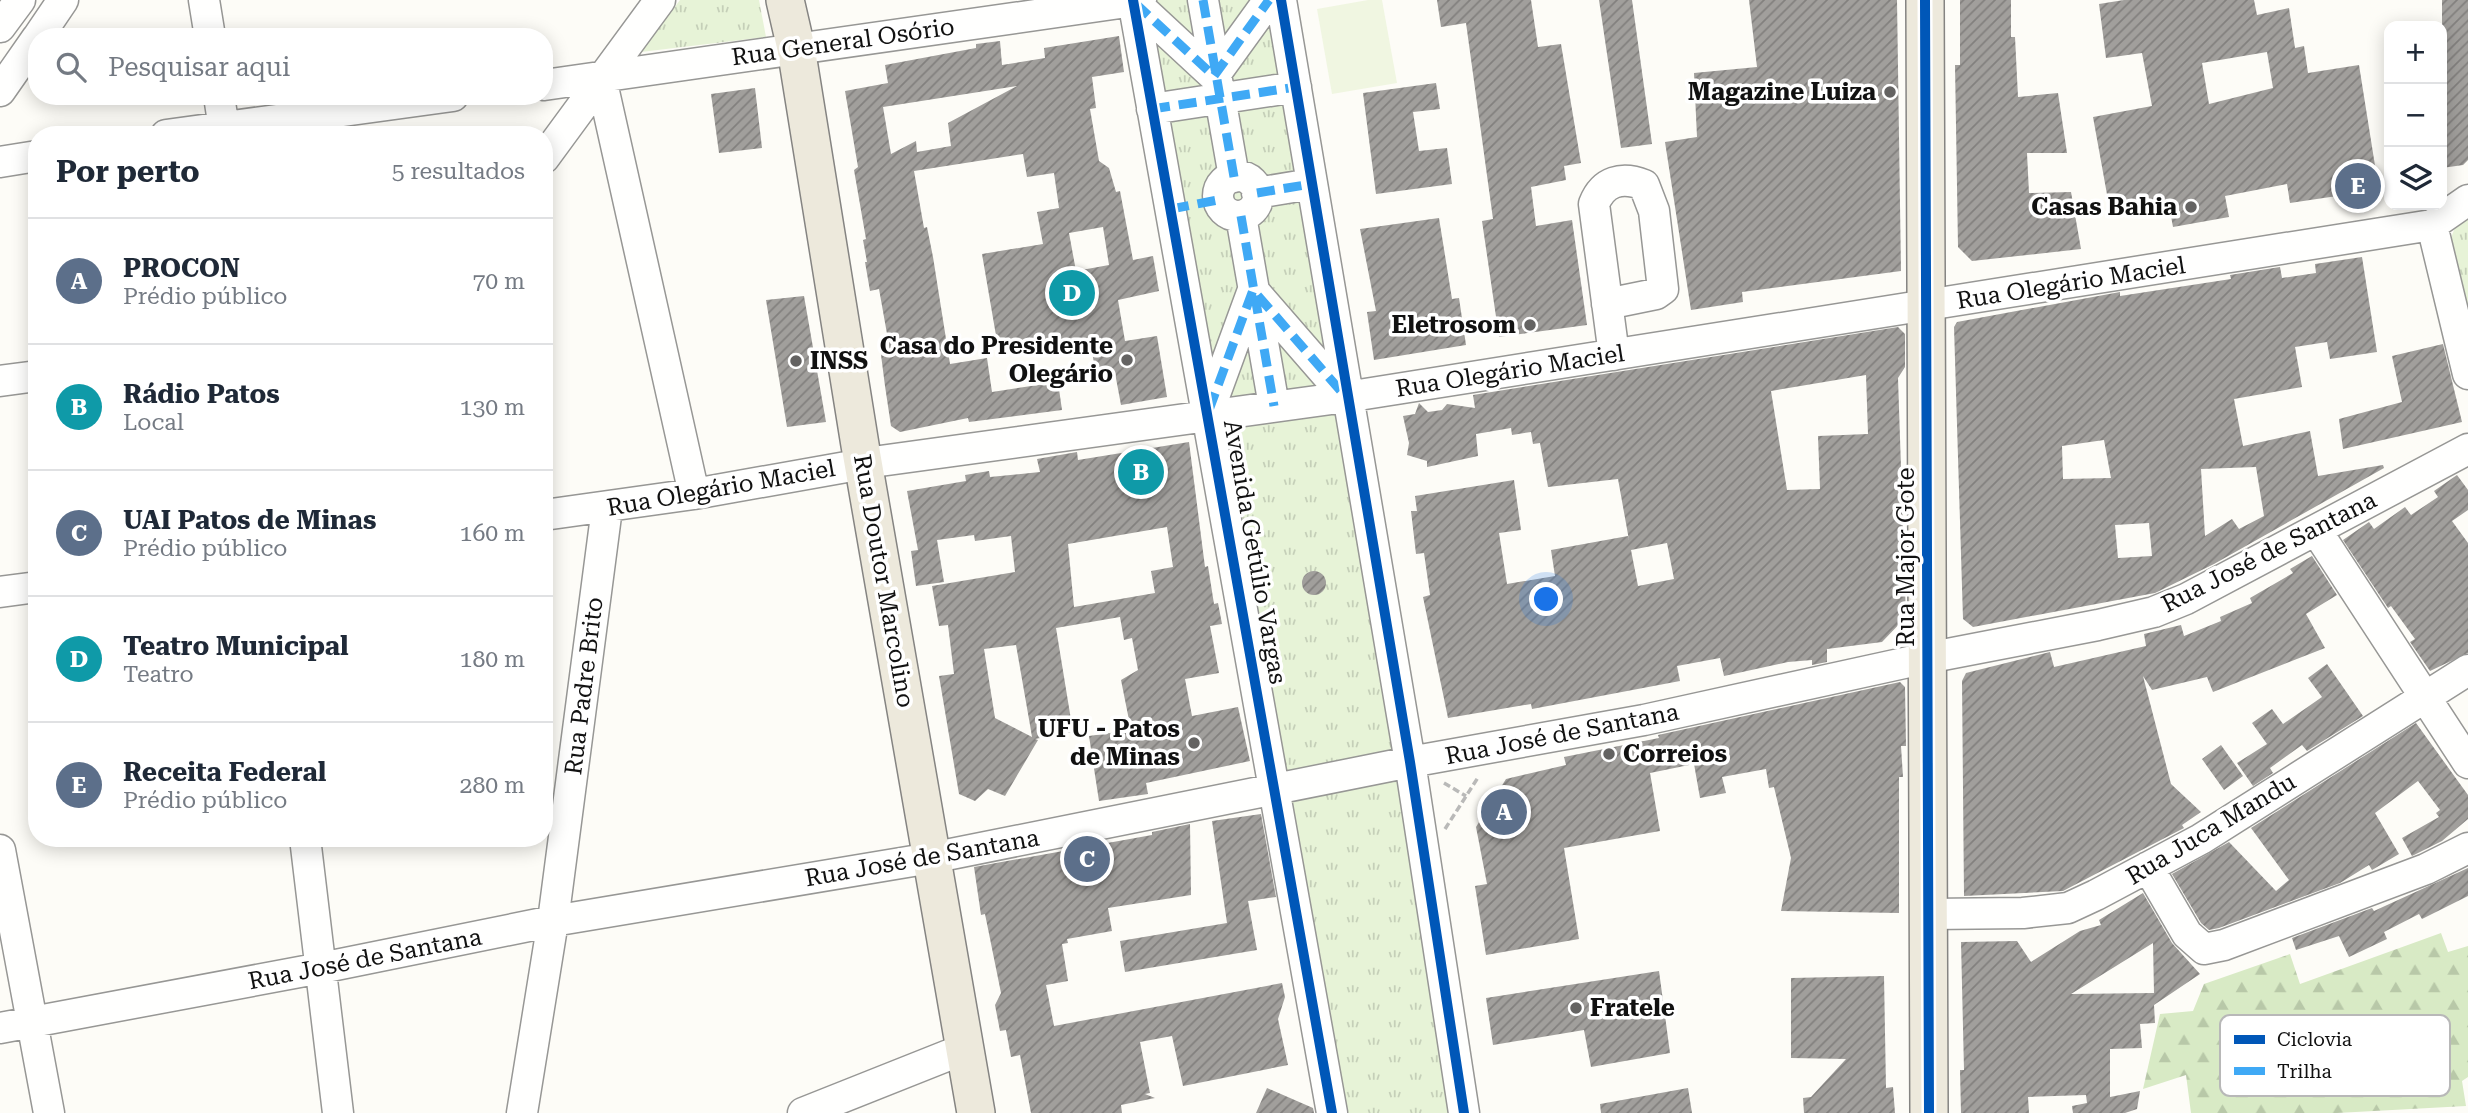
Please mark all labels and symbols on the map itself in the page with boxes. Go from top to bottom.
street label: Rua General Osório [730,13,956,71]
place label: Magazine Luiza [1688,78,1876,106]
marker: Magazine Luiza [1882,84,1898,100]
pin: E [2335,160,2381,212]
place label: Casas Bahia [2031,193,2177,221]
marker: Casas Bahia [2183,199,2199,215]
street label: Rua Olegário Maciel [1955,251,2187,315]
pin: D [1049,267,1095,319]
place label: Eletrosom [1391,311,1516,339]
marker: Eletrosom [1522,317,1538,333]
place label: Casa do Presidente Olegário [880,332,1113,388]
street label: Rua Olegário Maciel [1394,339,1626,403]
place label: INSS [810,347,868,375]
marker: Casa do Presidente Olegário [1119,352,1135,368]
marker: INSS [788,353,804,369]
street label: Avenida Getúlio Vargas [1218,418,1292,686]
pin: B [1118,446,1164,498]
street label: Rua Doutor Marcolino [848,452,920,710]
street label: Rua Olegário Maciel [605,454,837,522]
street label: Rua Major Gote [1892,467,1920,647]
street label: Rua José de Santana [2157,486,2381,618]
your location [1529,582,1563,616]
street label: Rua Padre Brito [559,595,609,777]
street label: Rua José de Santana [1443,698,1681,770]
place label: UFU - Patos de Minas [1038,715,1180,771]
marker: UFU - Patos de Minas [1186,735,1202,751]
place label: Correios [1623,740,1727,768]
marker: Correios [1601,746,1617,762]
street label: Rua Juca Mandu [2121,767,2301,891]
pin: A [1481,786,1527,838]
street label: Rua José de Santana [803,824,1041,892]
pin: C [1064,833,1110,885]
street label: Rua José de Santana [246,923,484,995]
place label: Fratele [1590,994,1675,1022]
marker: Fratele [1568,1000,1584,1016]
legend [2220,1015,2450,1096]
text: Ciclovia [2277,1028,2353,1051]
text: Trilha [2277,1060,2333,1083]

